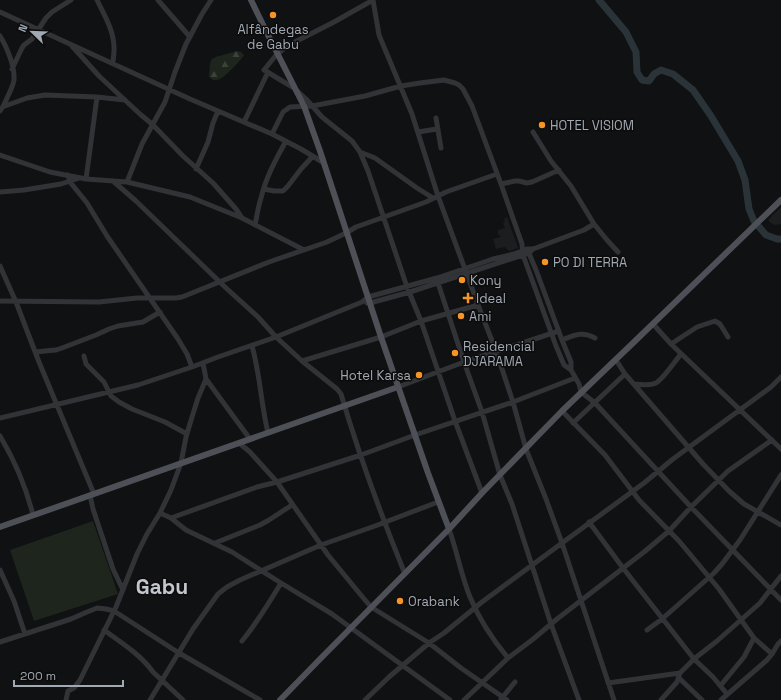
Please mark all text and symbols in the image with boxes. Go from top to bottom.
marker: Alfândegas de Gabu [268,10,278,20]
north arrow [12,12,52,52]
place label: Alfândegas de Gabu [237,21,309,53]
text: N [15,22,31,34]
place label: HOTEL VISIOM [550,117,634,134]
marker: HOTEL VISIOM [537,120,547,130]
place label: PO DI TERRA [553,254,627,271]
marker: PO DI TERRA [540,257,550,267]
place label: Kony [470,272,502,289]
marker: Kony [457,275,467,285]
place label: Ideal [476,290,506,307]
marker: Ideal [463,293,473,303]
place label: Ami [469,308,492,325]
marker: Ami [456,311,466,321]
place label: Residencial DJARAMA [463,338,535,370]
marker: Residencial DJARAMA [450,348,460,358]
place label: Hotel Karsa [340,367,412,384]
marker: Hotel Karsa [414,370,424,380]
district label: Gabu [136,573,188,600]
place label: Orabank [408,593,460,610]
marker: Orabank [395,596,405,606]
scale bar [14,662,123,688]
text: 200 m [20,668,56,684]

